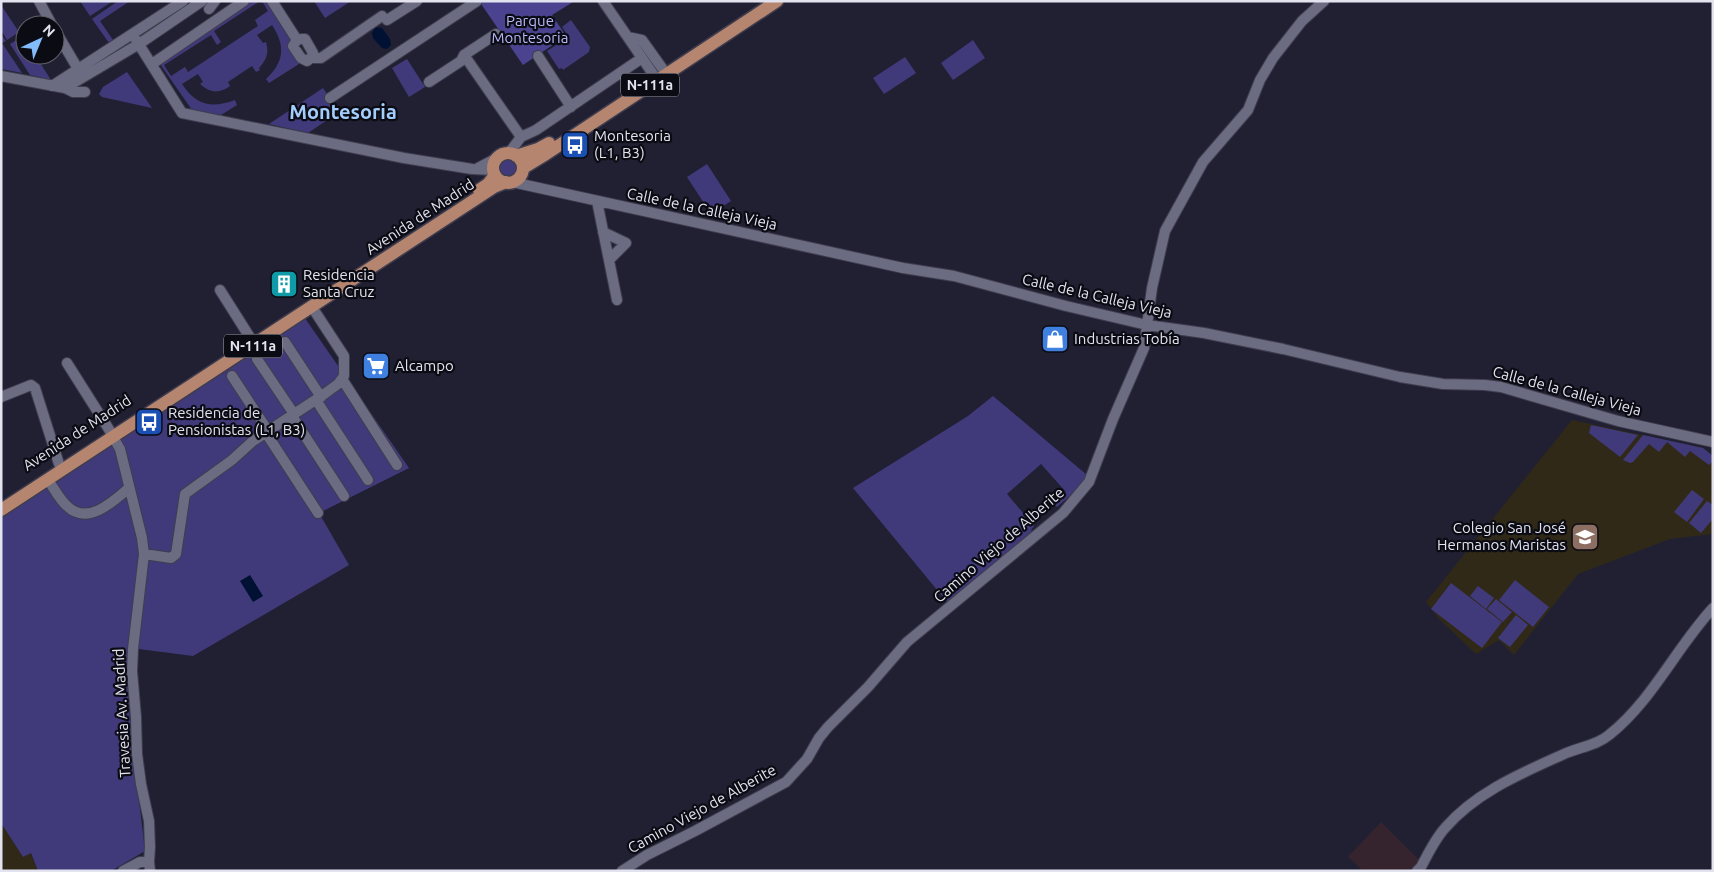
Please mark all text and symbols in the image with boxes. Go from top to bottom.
park label: Parque Montesoria [492,12,568,46]
north arrow [15,15,65,65]
text: N [40,21,58,40]
road number: N-111a [621,74,679,96]
district label: Montesoria [289,100,397,123]
place label: Montesoria (L1, B3) [594,127,671,161]
bus stop icon: Montesoria (L1, B3) [560,130,590,160]
street label: Avenida de Madrid [363,175,477,258]
street label: Calle de la Calleja Vieja [625,184,779,233]
place label: Residencia Santa Cruz [303,266,375,300]
building icon: Residencia Santa Cruz [269,269,299,299]
street label: Calle de la Calleja Vieja [1021,270,1174,321]
shop icon: Industrias Tobía [1040,324,1070,354]
place label: Industrias Tobía [1074,330,1180,347]
road number: N-111a [224,334,282,358]
supermarket icon: Alcampo [361,351,391,381]
place label: Alcampo [395,357,454,374]
street label: Calle de la Calleja Vieja [1491,362,1643,419]
street label: Avenida de Madrid [20,391,134,474]
place label: Residencia de Pensionistas (L1, B3) [168,404,305,438]
bus stop icon: Residencia de Pensionistas (L1, B3) [134,407,164,437]
street label: Camino Viejo de Alberite [930,483,1067,606]
place label: Colegio San José Hermanos Maristas [1437,519,1566,553]
school or university icon: Colegio San José Hermanos Maristas [1570,522,1600,552]
street label: Travesia Av. Madrid [110,648,133,778]
street label: Camino Viejo de Alberite [625,761,779,856]

